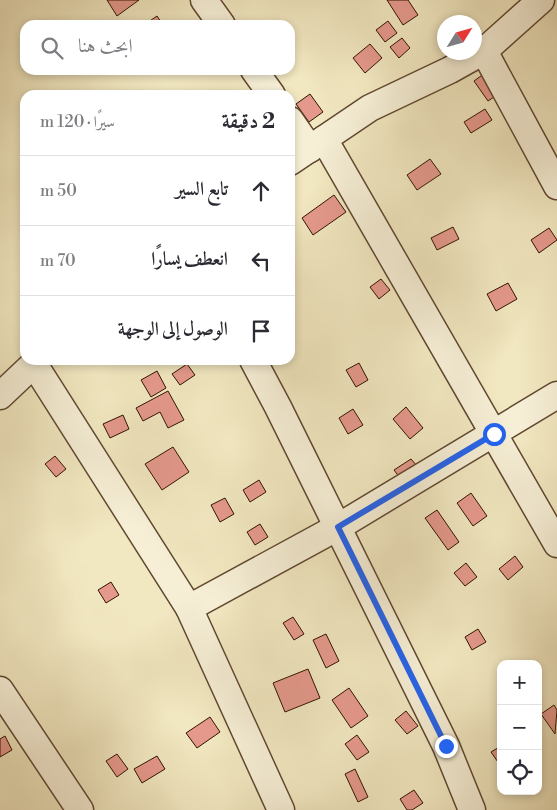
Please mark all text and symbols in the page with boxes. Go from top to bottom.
north arrow [437,15,482,60]
search box [20,20,295,75]
icon: search [38,34,66,62]
text: ابحث هنا [78,34,133,58]
text: 2 دقيقة [222,109,275,135]
text: سيرًا · 120 m [40,112,115,132]
text: تابع السير [175,177,228,201]
icon: ahead [247,177,275,205]
text: 50 m [40,181,77,201]
text: انعطف يسارًا [151,247,228,271]
icon: left [247,247,275,275]
text: 70 m [40,251,76,271]
text: الوصول إلى الوجهة [118,317,228,341]
icon: arrive [247,317,275,345]
route start [483,423,506,446]
map controls [497,660,542,795]
button: + [497,660,542,705]
button: − [497,705,542,750]
route end [435,735,458,758]
button: locate [497,750,542,795]

